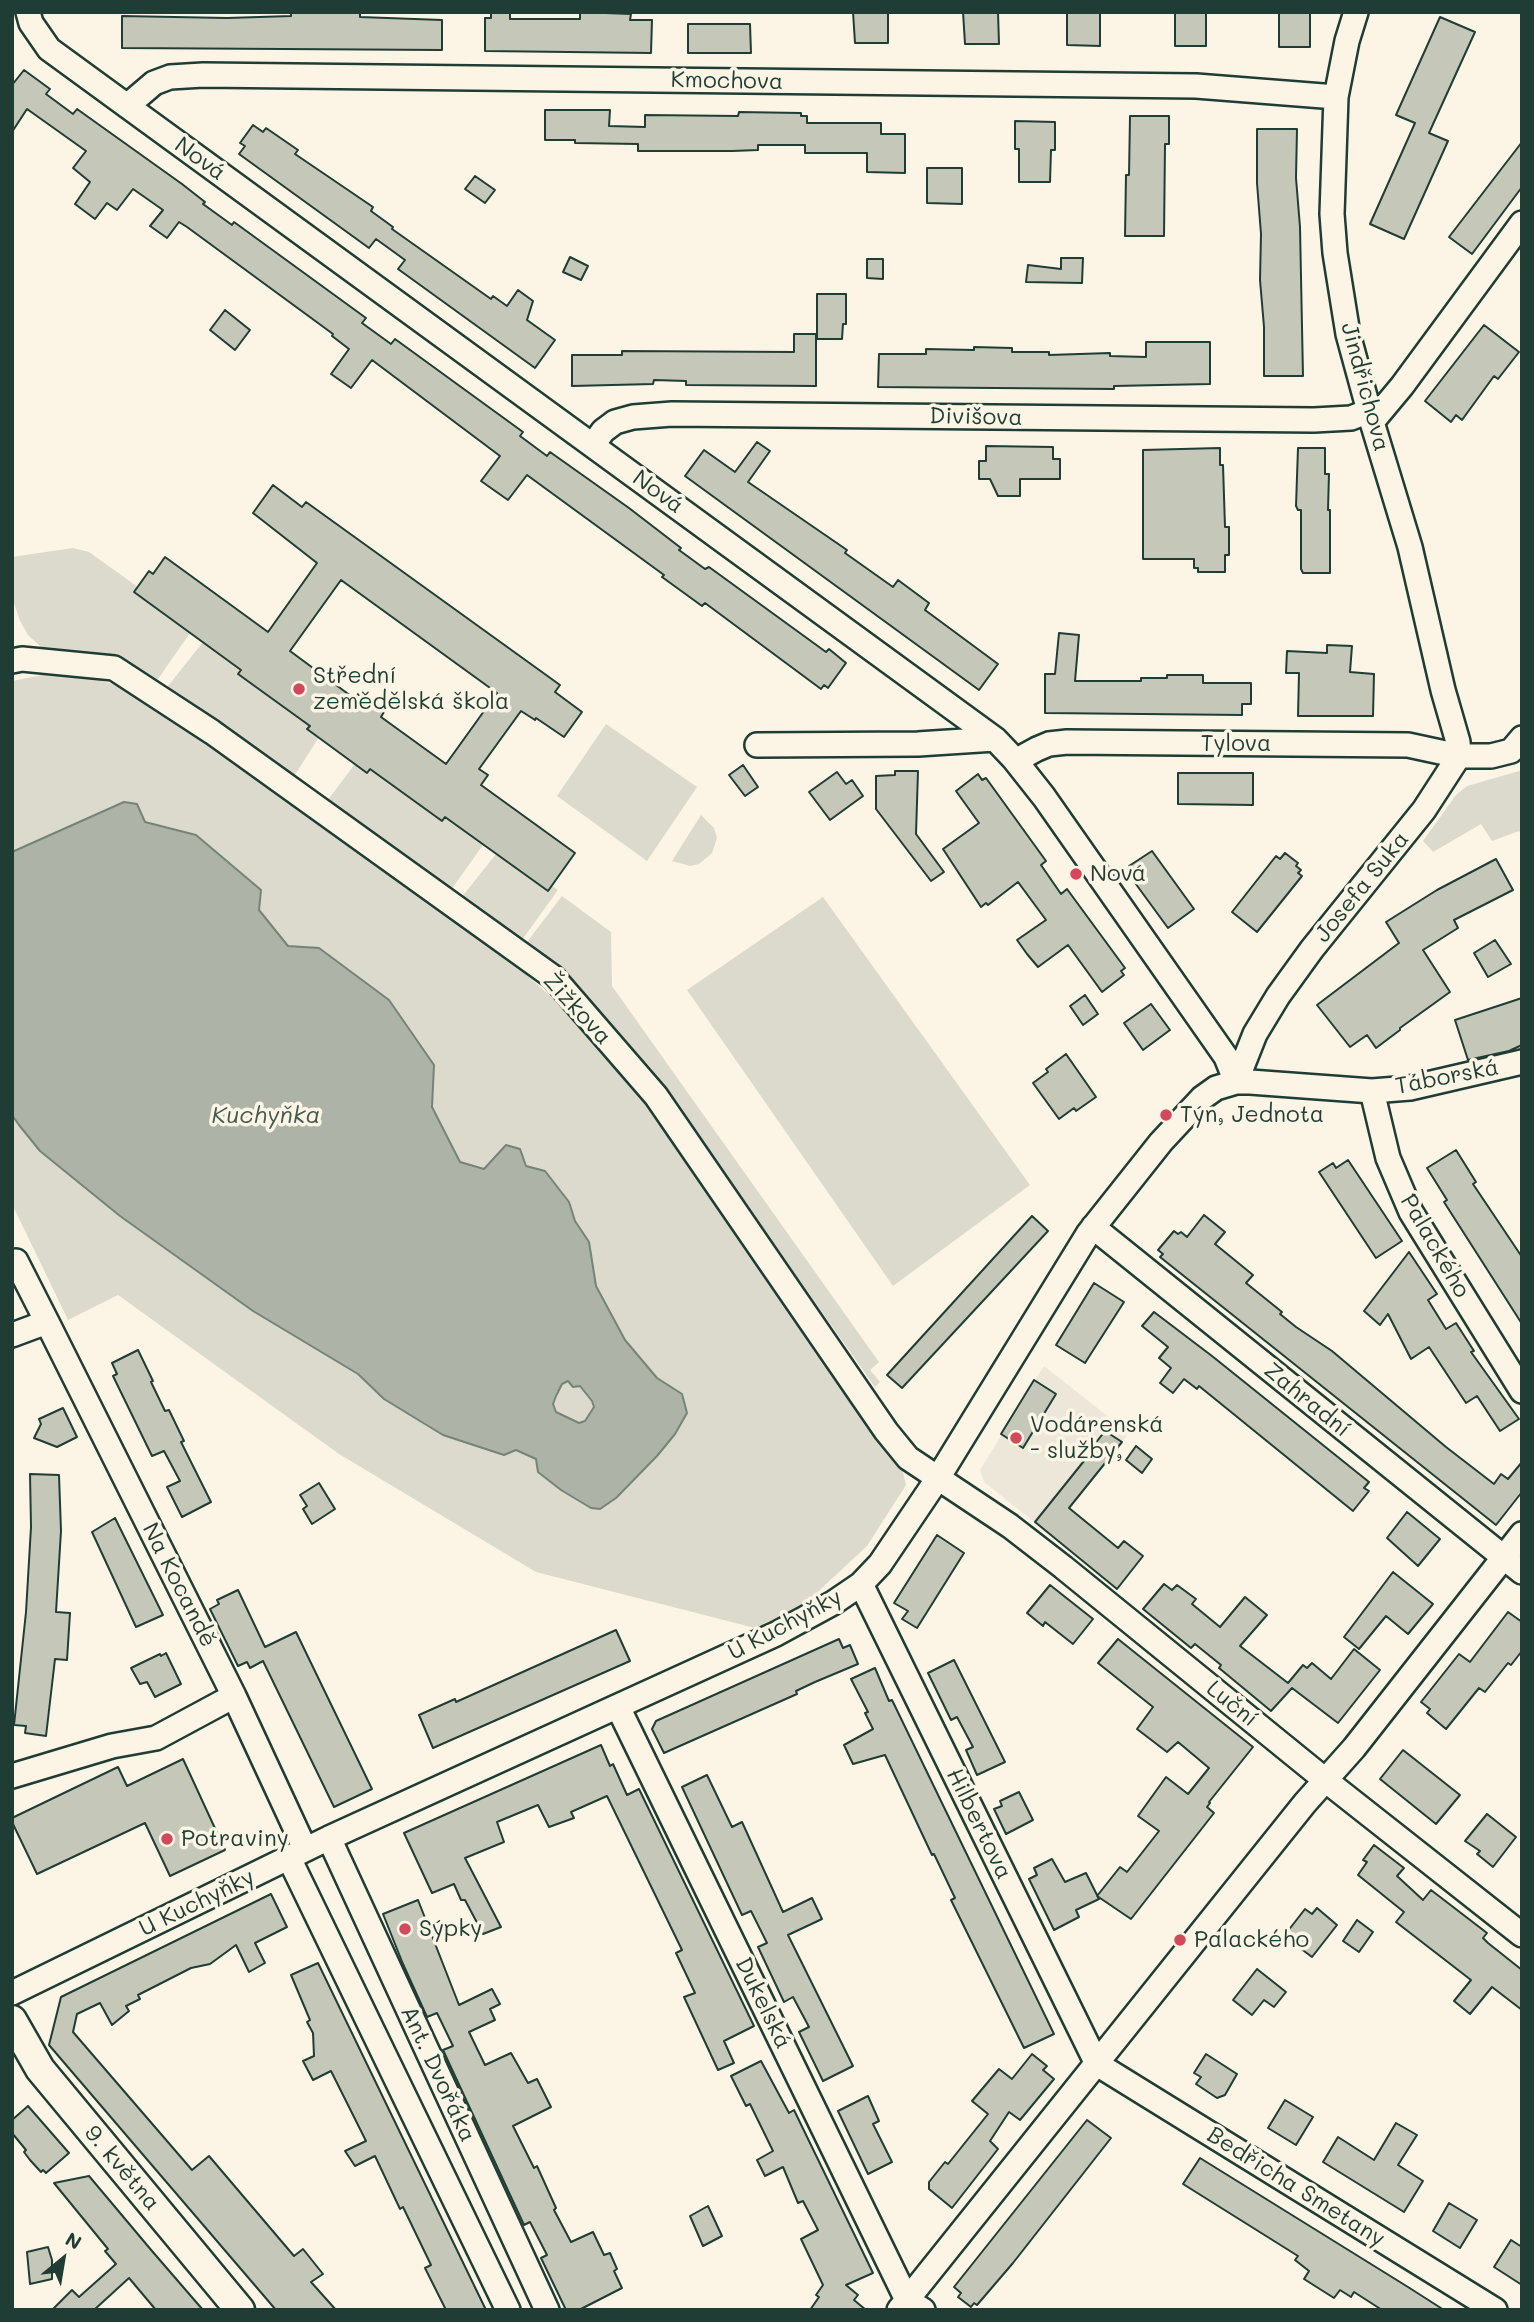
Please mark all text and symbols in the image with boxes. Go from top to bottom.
street label: Kmochova [670,66,784,96]
street label: Nová [169,131,231,187]
street label: Jindřichova [1335,320,1395,454]
street label: Divišova [929,402,1023,432]
street label: Nová [627,464,689,520]
place label: Střední zemědělská škola [313,662,509,716]
marker: Střední zemědělská škola [291,681,307,697]
street label: Tylova [1201,730,1271,758]
street label: Josefa Suka [1309,826,1415,948]
place label: Nová [1090,860,1146,888]
marker: Nová [1068,866,1084,882]
street label: Žižkova [537,968,617,1050]
street label: Táborská [1393,1053,1501,1101]
place label: Týn, Jednota [1180,1101,1324,1129]
water label: Kuchyňka [212,1102,320,1130]
marker: Týn, Jednota [1158,1107,1174,1123]
street label: Palackého [1394,1189,1476,1303]
street label: Zahradní [1258,1357,1356,1443]
place label: Vodárenská - služby, [1030,1411,1164,1465]
marker: Vodárenská - služby, [1008,1430,1024,1446]
street label: Na Kocandě [136,1518,222,1652]
street label: U Kuchyňky [723,1584,847,1666]
street label: Luční [1201,1675,1263,1733]
street label: Hilbertova [940,1764,1018,1884]
place label: Potraviny [181,1825,289,1853]
marker: Potraviny [159,1831,175,1847]
street label: U Kuchyňky [135,1863,259,1943]
place label: Sýpky [419,1915,482,1943]
marker: Sýpky [397,1921,413,1937]
place label: Palackého [1194,1926,1309,1954]
marker: Palackého [1172,1932,1188,1948]
street label: Dukelská [729,1953,797,2053]
street label: Ant. Dvořáka [394,2002,482,2146]
street label: 9. května [78,2120,166,2216]
street label: Bedřicha Smetany [1202,2121,1390,2253]
north arrow [28,2224,98,2294]
text: N [61,2226,86,2255]

